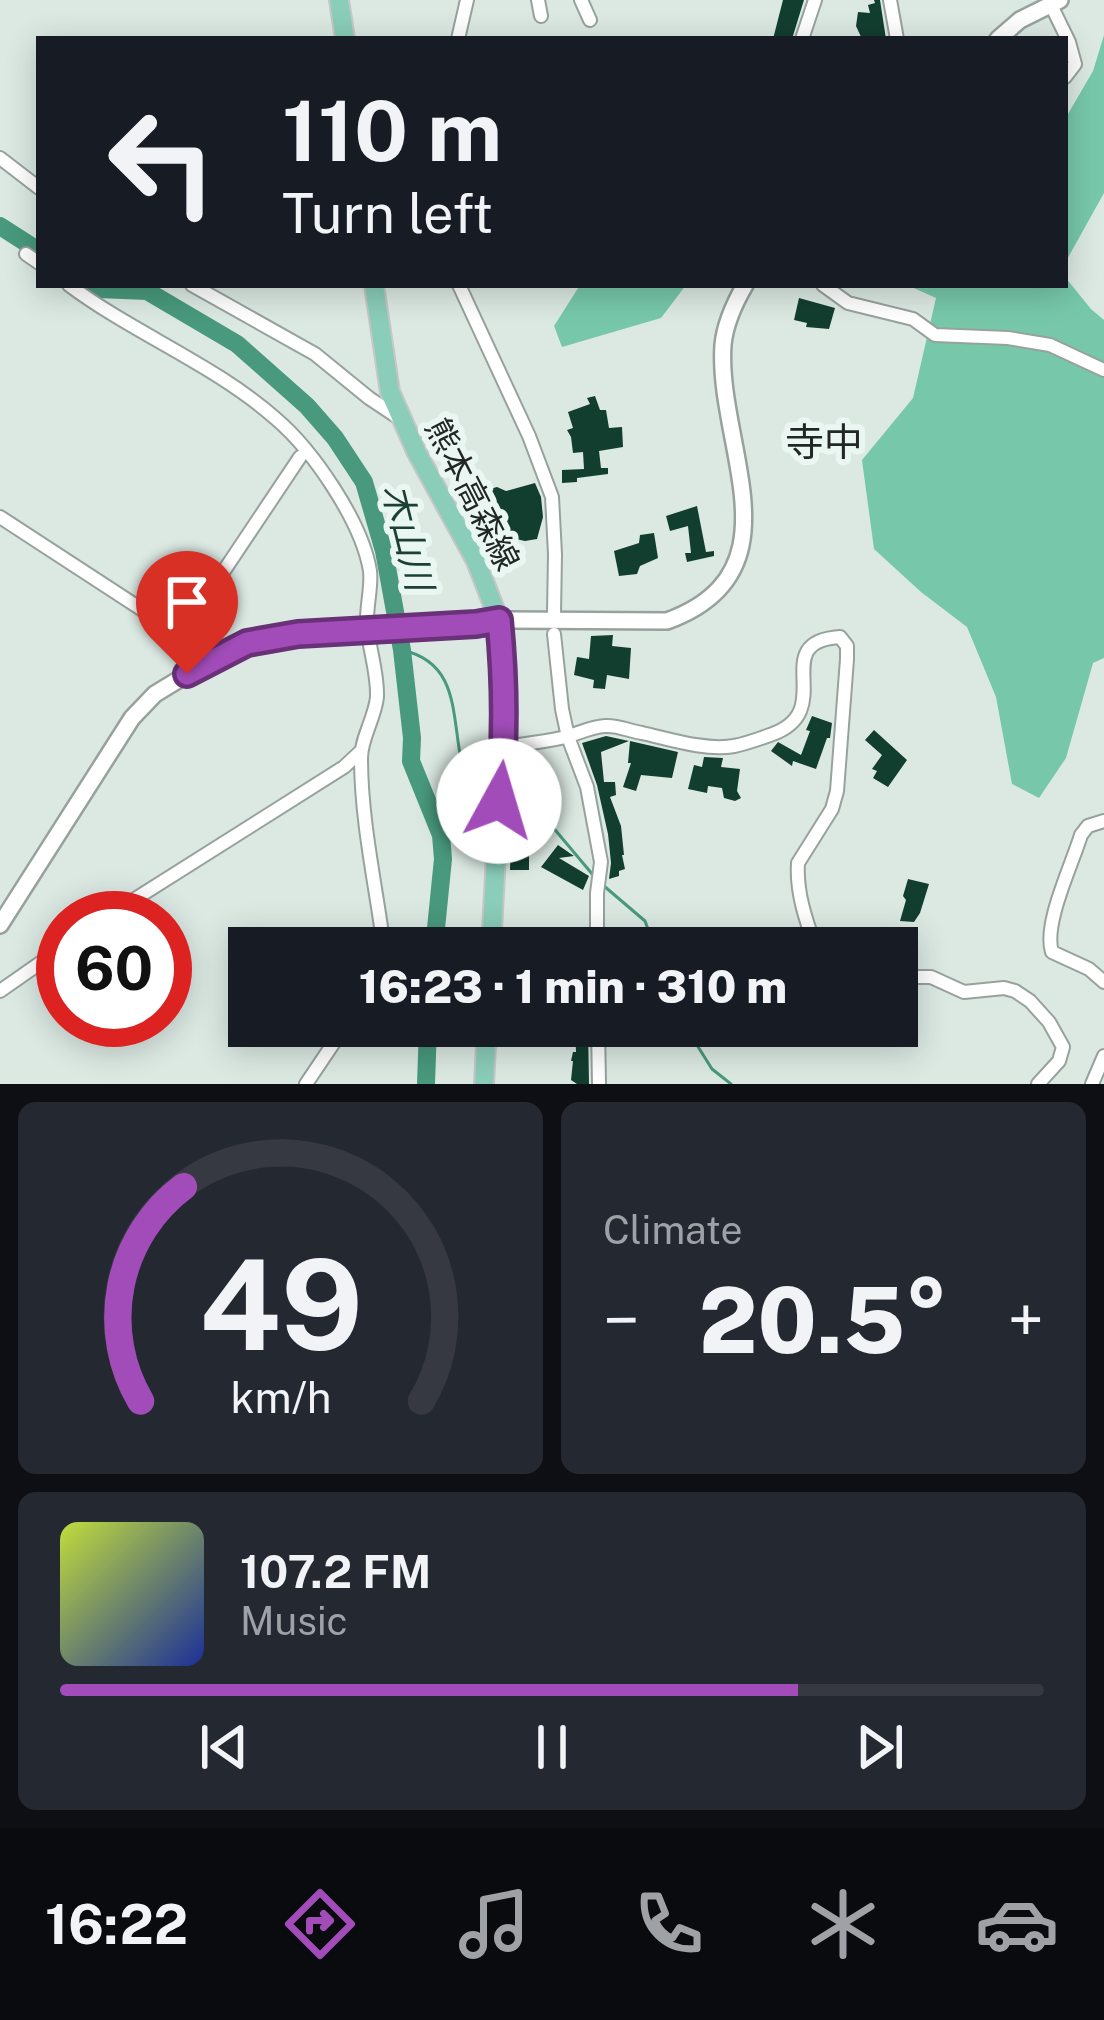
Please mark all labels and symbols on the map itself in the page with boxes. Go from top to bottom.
street label: 熊本高森線 [419,412,527,576]
district label: 寺中 [785,419,863,465]
water label: 木山川 [375,480,442,598]
pin [136,551,238,674]
position arrow [436,738,562,864]
speed limit sign: 60 [36,891,192,1047]

